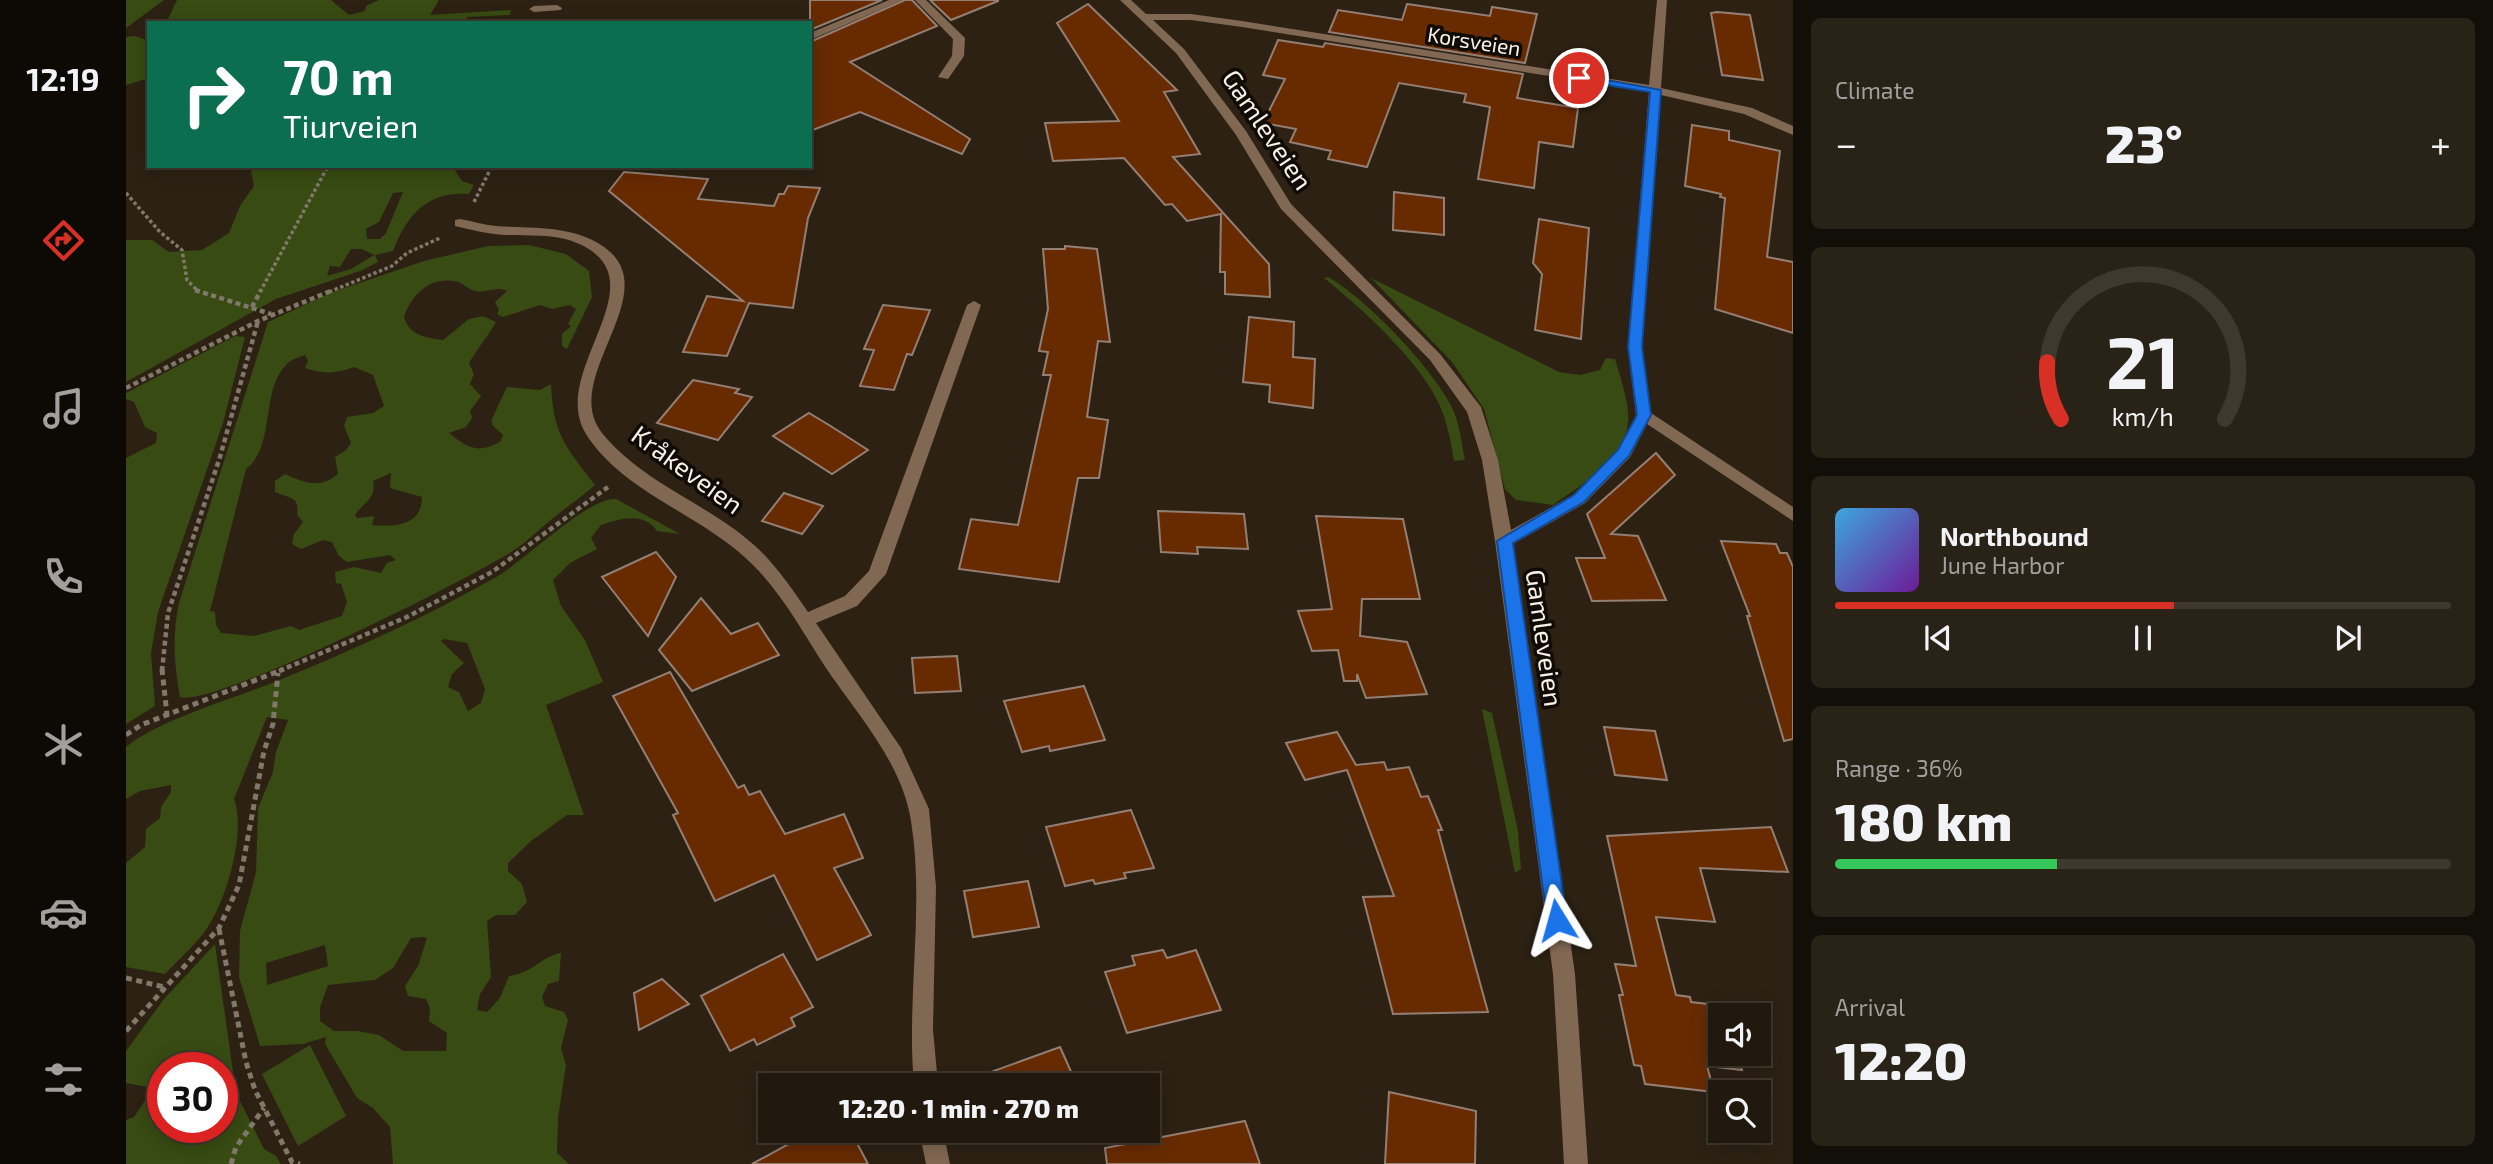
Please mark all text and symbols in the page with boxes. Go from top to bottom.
street label: Korsveien [1426,21,1523,60]
text: 70 m [283,46,394,105]
pin [1549,48,1609,108]
icon: right [168,49,259,140]
text: 12:19 [26,59,100,97]
icon: arrive [1560,59,1598,97]
street label: Gamleveien [1217,63,1320,195]
text: Climate [1835,76,1915,104]
text: Tiurveien [283,106,418,144]
text: 23° [2105,111,2183,173]
text: − [1835,120,1857,166]
text: + [2430,120,2451,166]
icon: directions [39,216,88,265]
text: 21 [2106,316,2180,404]
icon: music [39,384,88,433]
text: km/h [2112,401,2174,431]
street label: Kråkeveien [626,418,750,520]
text: Northbound [1940,520,2089,551]
text: June Harbor [1940,551,2064,579]
icon: phone [39,552,88,601]
street label: Gamleveien [1521,567,1570,708]
icon: previous [1919,619,1957,657]
icon: pause [2124,619,2162,657]
icon: next [2329,619,2367,657]
icon: climate [39,720,88,769]
text: Range · 36% [1835,754,1963,782]
text: 180 km [1835,789,2012,851]
position arrow [1520,883,1594,957]
icon: car [39,888,88,937]
text: Arrival [1835,993,1905,1021]
map controls [1708,1003,1771,1143]
button: sound [1708,1003,1771,1066]
text: 12:20 [1835,1028,1967,1090]
speed limit sign: 30 [147,1052,238,1143]
icon: filters [39,1055,88,1104]
button: search [1708,1080,1771,1143]
text: 12:20 · 1 min · 270 m [839,1092,1079,1123]

